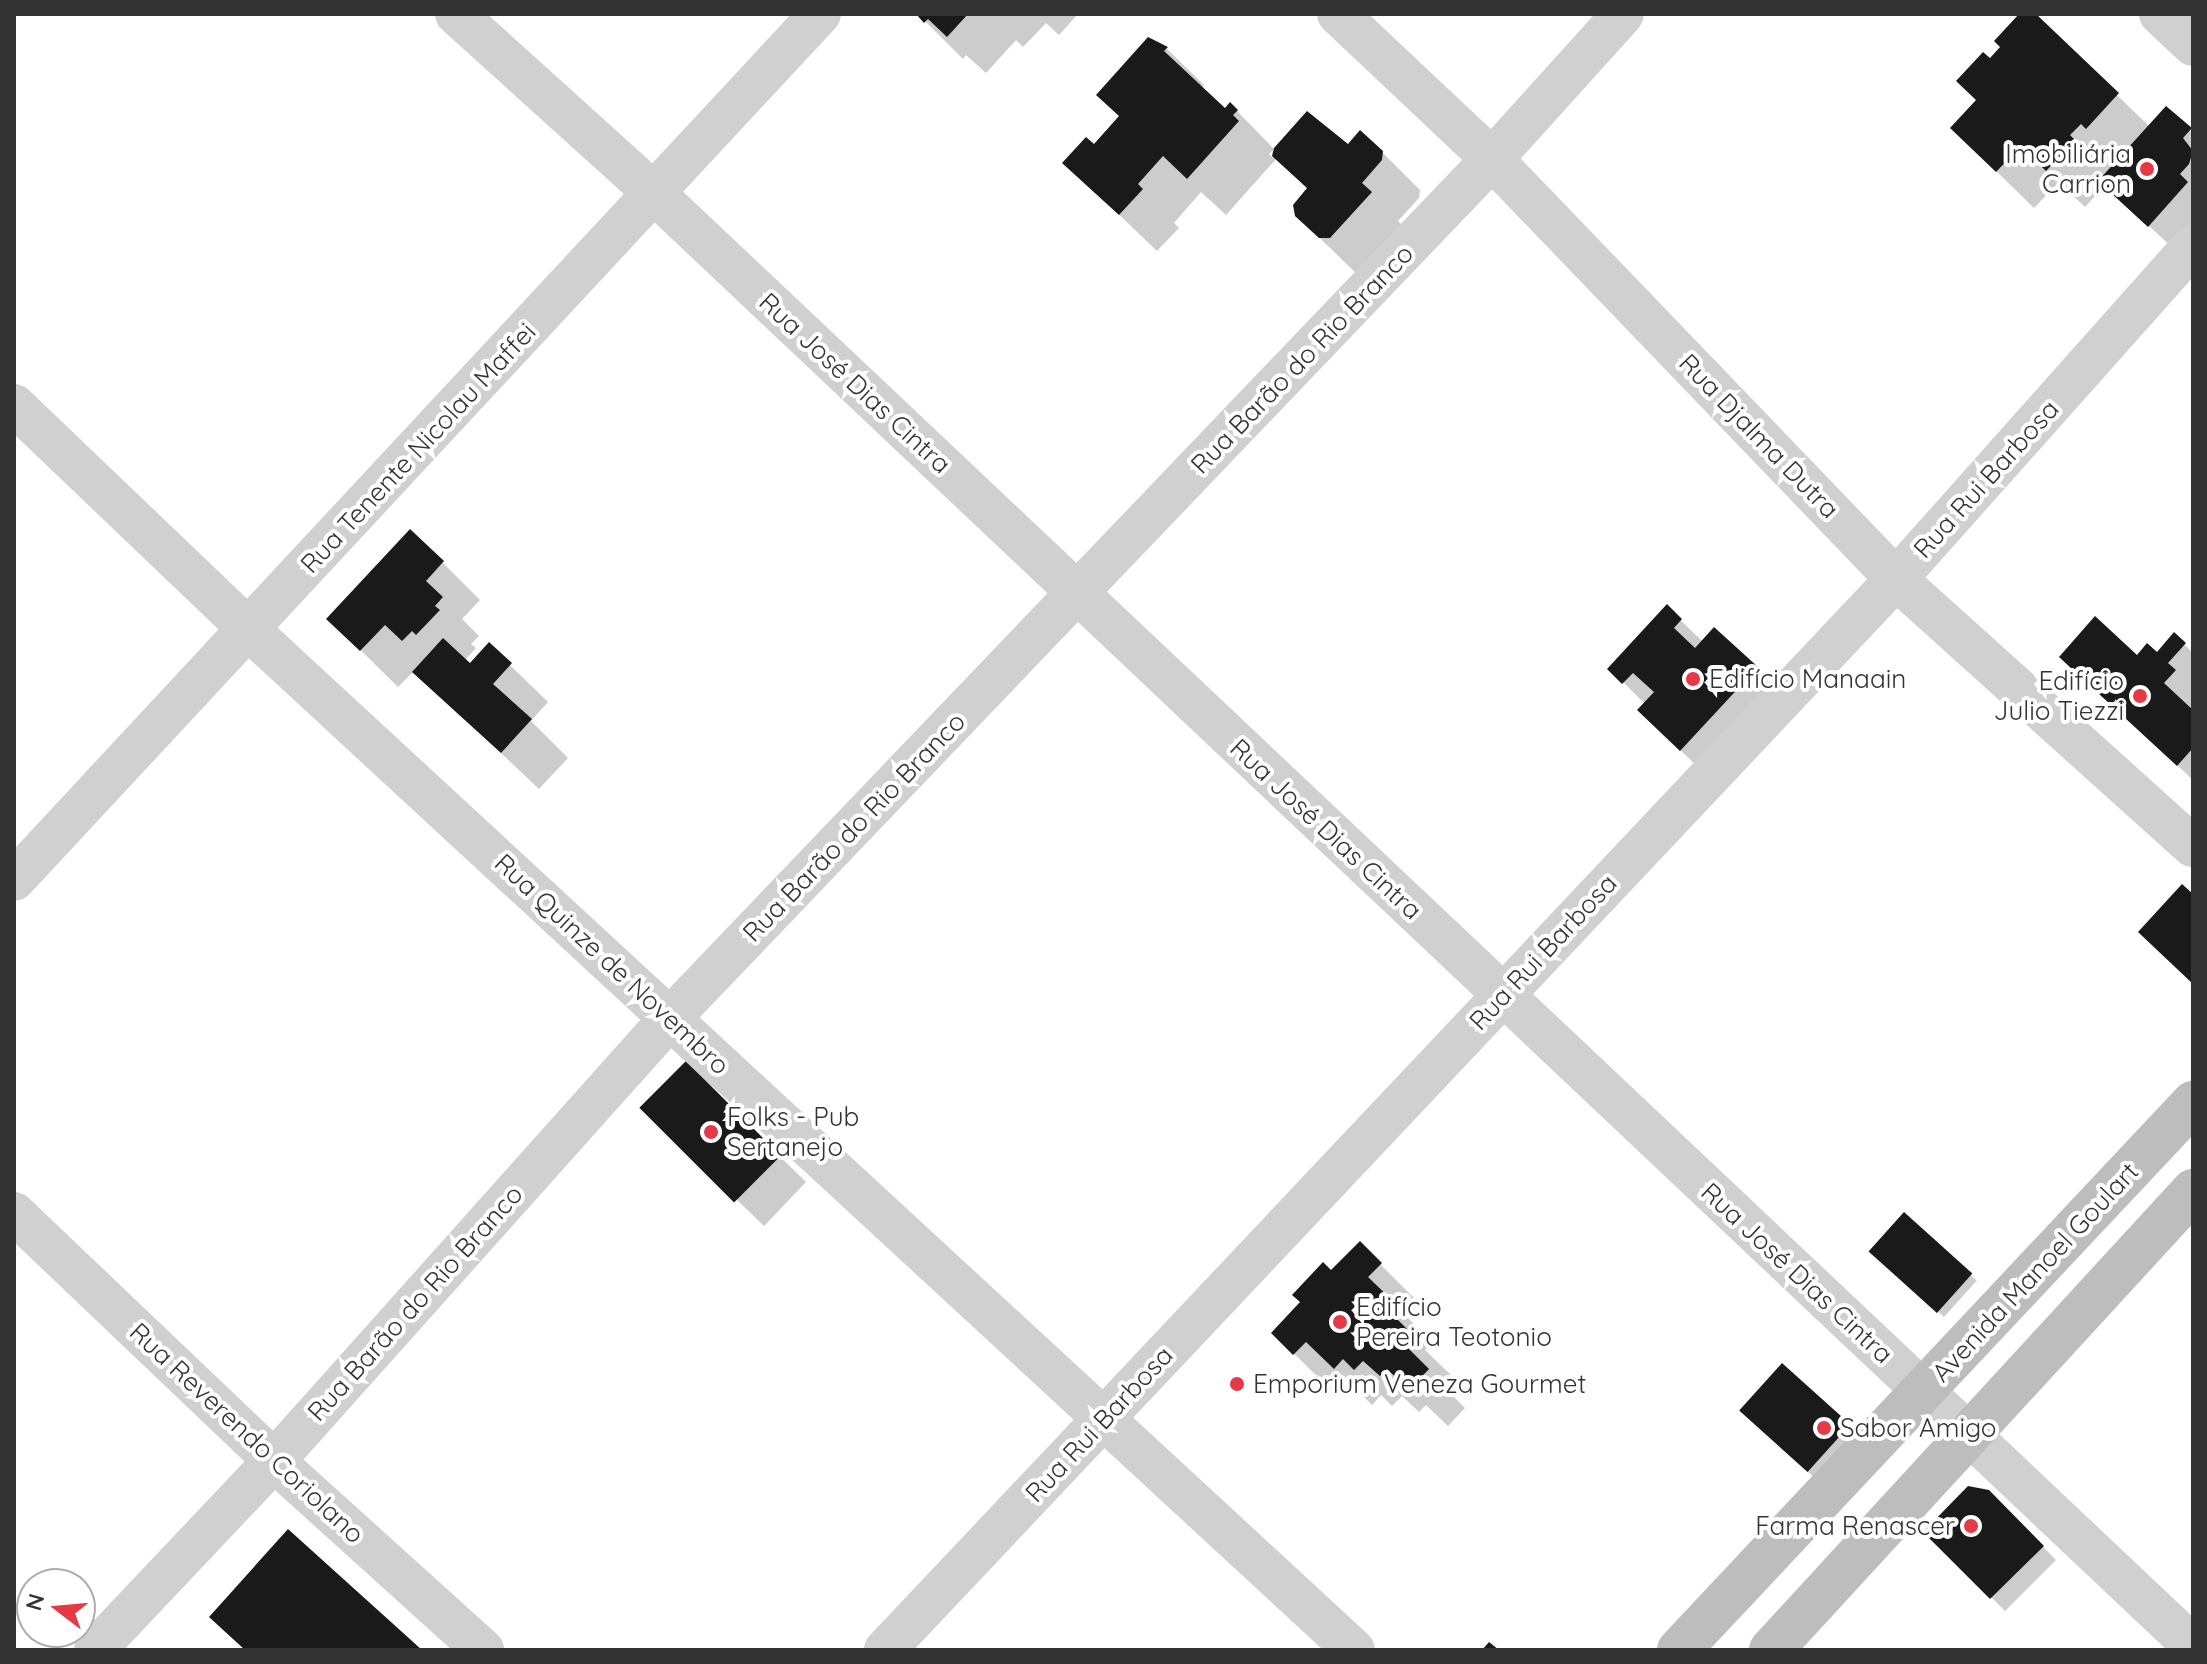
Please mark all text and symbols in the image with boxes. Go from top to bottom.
place label: Imobiliária Carrion [2005,138,2131,200]
marker: Imobiliária Carrion [2138,160,2156,178]
street label: Rua Barão do Rio Branco [1184,238,1420,480]
street label: Rua José Dias Cintra [753,286,957,480]
street label: Rua Tenente Nicolau Maffei [294,316,542,580]
street label: Rua Djalma Dutra [1673,347,1845,525]
street label: Rua Rui Barbosa [1907,394,2065,564]
place label: Edifício Manaain [1709,663,1906,695]
place label: Edifício Julio Tiezzi [1994,665,2124,726]
marker: Edifício Manaain [1684,670,1702,688]
marker: Edifício Julio Tiezzi [2131,687,2149,705]
street label: Rua Barão do Rio Branco [736,706,972,948]
street label: Rua José Dias Cintra [1224,732,1428,926]
street label: Rua Quinze de Novembro [488,847,736,1081]
street label: Rua Rui Barbosa [1463,868,1623,1036]
place label: Folks - Pub Sertanejo [727,1101,859,1162]
marker: Folks - Pub Sertanejo [702,1123,720,1141]
street label: Avenida Manoel Goulart [1925,1156,2145,1388]
street label: Rua José Dias Cintra [1695,1176,1899,1370]
street label: Rua Barão do Rio Branco [301,1179,529,1427]
place label: Edifício Pereira Teotonio [1356,1291,1552,1352]
marker: Edifício Pereira Teotonio [1331,1313,1349,1331]
street label: Rua Reverendo Coriolano [123,1316,371,1550]
street label: Rua Rui Barbosa [1019,1340,1179,1508]
place label: Emporium Veneza Gourmet [1253,1368,1586,1400]
marker: Emporium Veneza Gourmet [1228,1375,1246,1393]
place label: Sabor Amigo [1840,1412,1996,1444]
marker: Sabor Amigo [1815,1419,1833,1437]
place label: Farma Renascer [1755,1510,1955,1542]
marker: Farma Renascer [1962,1517,1980,1535]
north arrow [16,1568,96,1648]
text: N [19,1590,51,1614]

